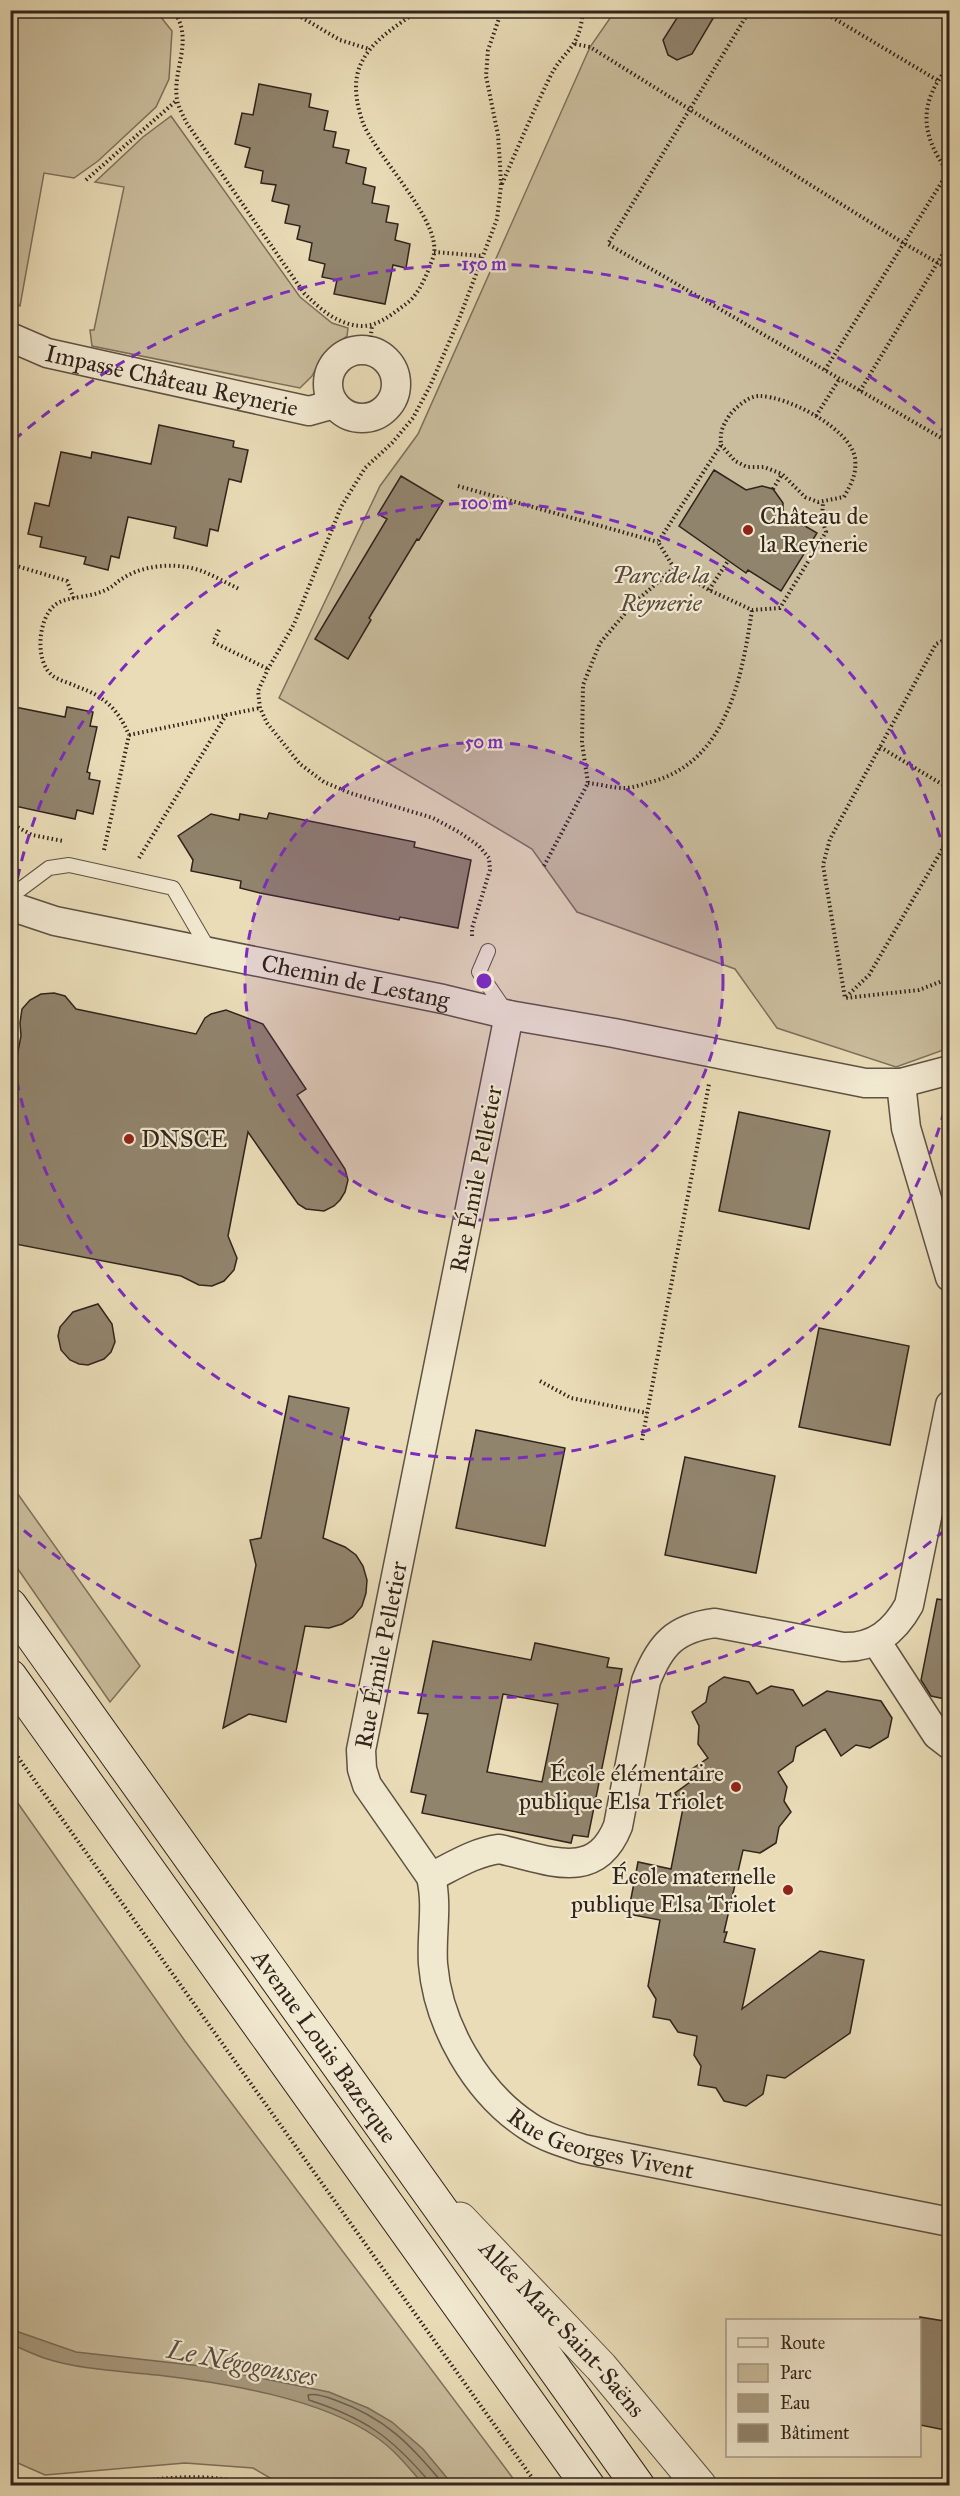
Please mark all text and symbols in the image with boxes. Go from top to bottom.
text: 150 m [462,253,507,275]
street label: Impasse Château Reynerie [42,338,301,423]
text: 100 m [461,492,508,514]
place label: Château de la Reynerie [760,501,868,559]
marker: Château de la Reynerie [741,523,755,537]
park label: Parc de la Reynerie [612,560,710,618]
text: 50 m [465,731,504,753]
street label: Chemin de Lestang [259,948,453,1015]
centre of rings [474,971,494,991]
street label: Rue Émile Pelletier [443,1083,509,1275]
place label: DNSCE [141,1124,227,1154]
marker: DNSCE [122,1132,136,1146]
street label: Rue Émile Pelletier [348,1559,414,1751]
place label: École élémentaire publique Elsa Triolet [518,1758,725,1816]
marker: École élémentaire publique Elsa Triolet [729,1780,743,1794]
place label: École maternelle publique Elsa Triolet [570,1861,777,1919]
marker: École maternelle publique Elsa Triolet [781,1883,795,1897]
street label: Avenue Louis Bazerque [245,1943,404,2149]
street label: Rue Georges Vivent [501,2101,697,2186]
street label: Allée Marc Saint-Saëns [472,2233,652,2424]
legend [726,2319,921,2457]
text: Route [780,2332,825,2354]
water label: Le Négogousses [164,2333,320,2393]
text: Parc [780,2362,812,2384]
text: Eau [780,2392,810,2414]
text: Bâtiment [780,2422,850,2444]

